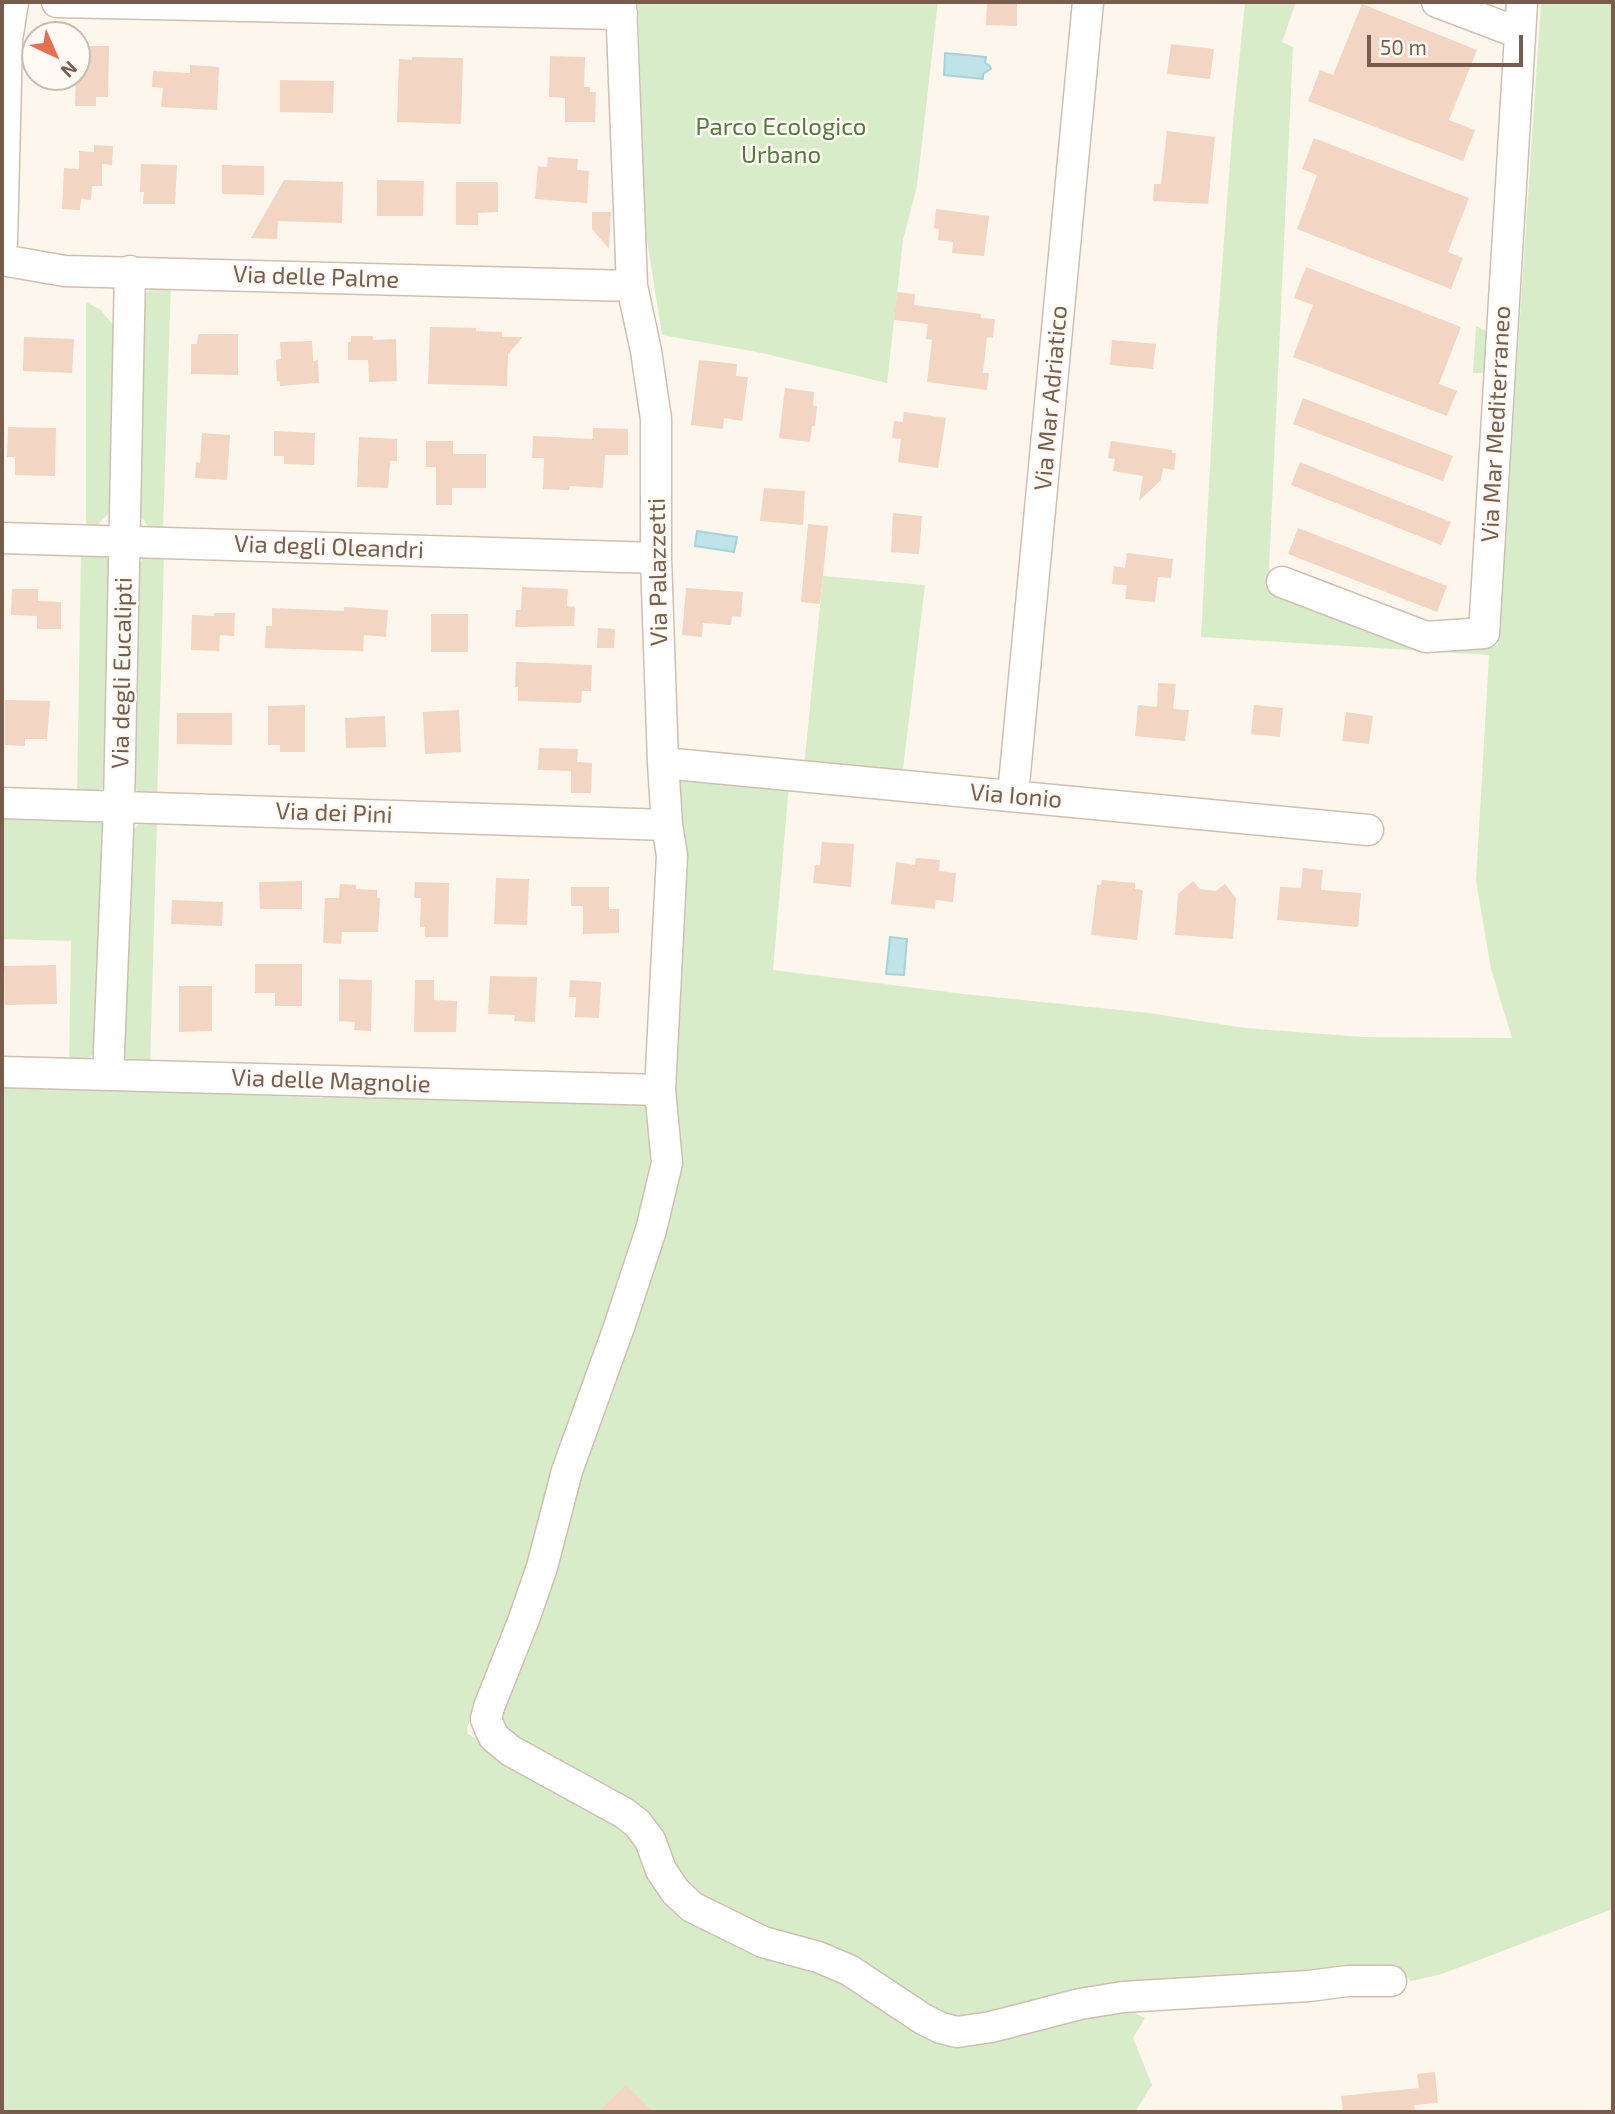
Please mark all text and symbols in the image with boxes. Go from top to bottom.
north arrow [21,21,91,91]
scale bar [1370,21,1526,65]
text: 50 m [1380,34,1427,59]
text: N [57,57,82,83]
park label: Parco Ecologico Urbano [696,113,866,169]
street label: Via delle Palme [232,260,400,294]
street label: Via Mar Adriatico [1029,304,1073,492]
street label: Via Mar Mediterraneo [1475,305,1517,543]
street label: Via Palazzetti [642,498,674,646]
street label: Via degli Oleandri [234,529,424,565]
street label: Via degli Eucalipti [106,577,138,769]
street label: Via Ionio [969,778,1063,814]
street label: Via dei Pini [275,797,393,829]
street label: Via delle Magnolie [231,1063,431,1099]

